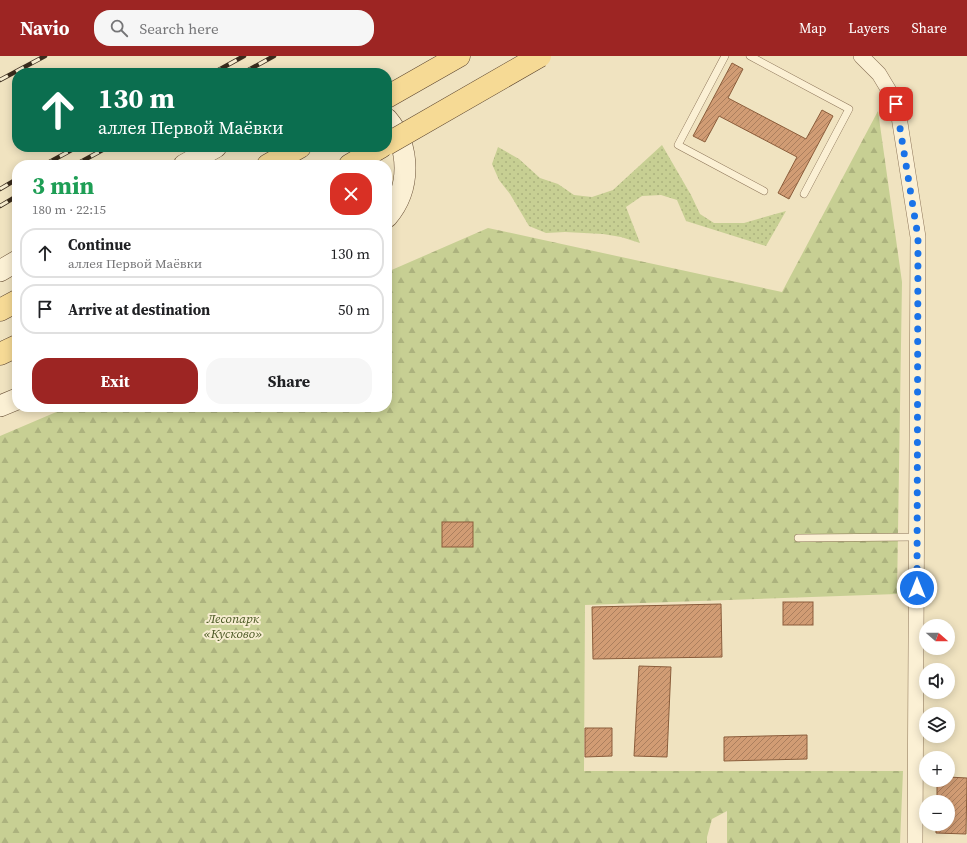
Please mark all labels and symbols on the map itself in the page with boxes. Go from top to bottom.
pin [879,87,913,121]
position arrow [896,567,938,609]
park label: Лесопарк «Кусково» [204,610,262,642]
north arrow [919,619,955,655]

